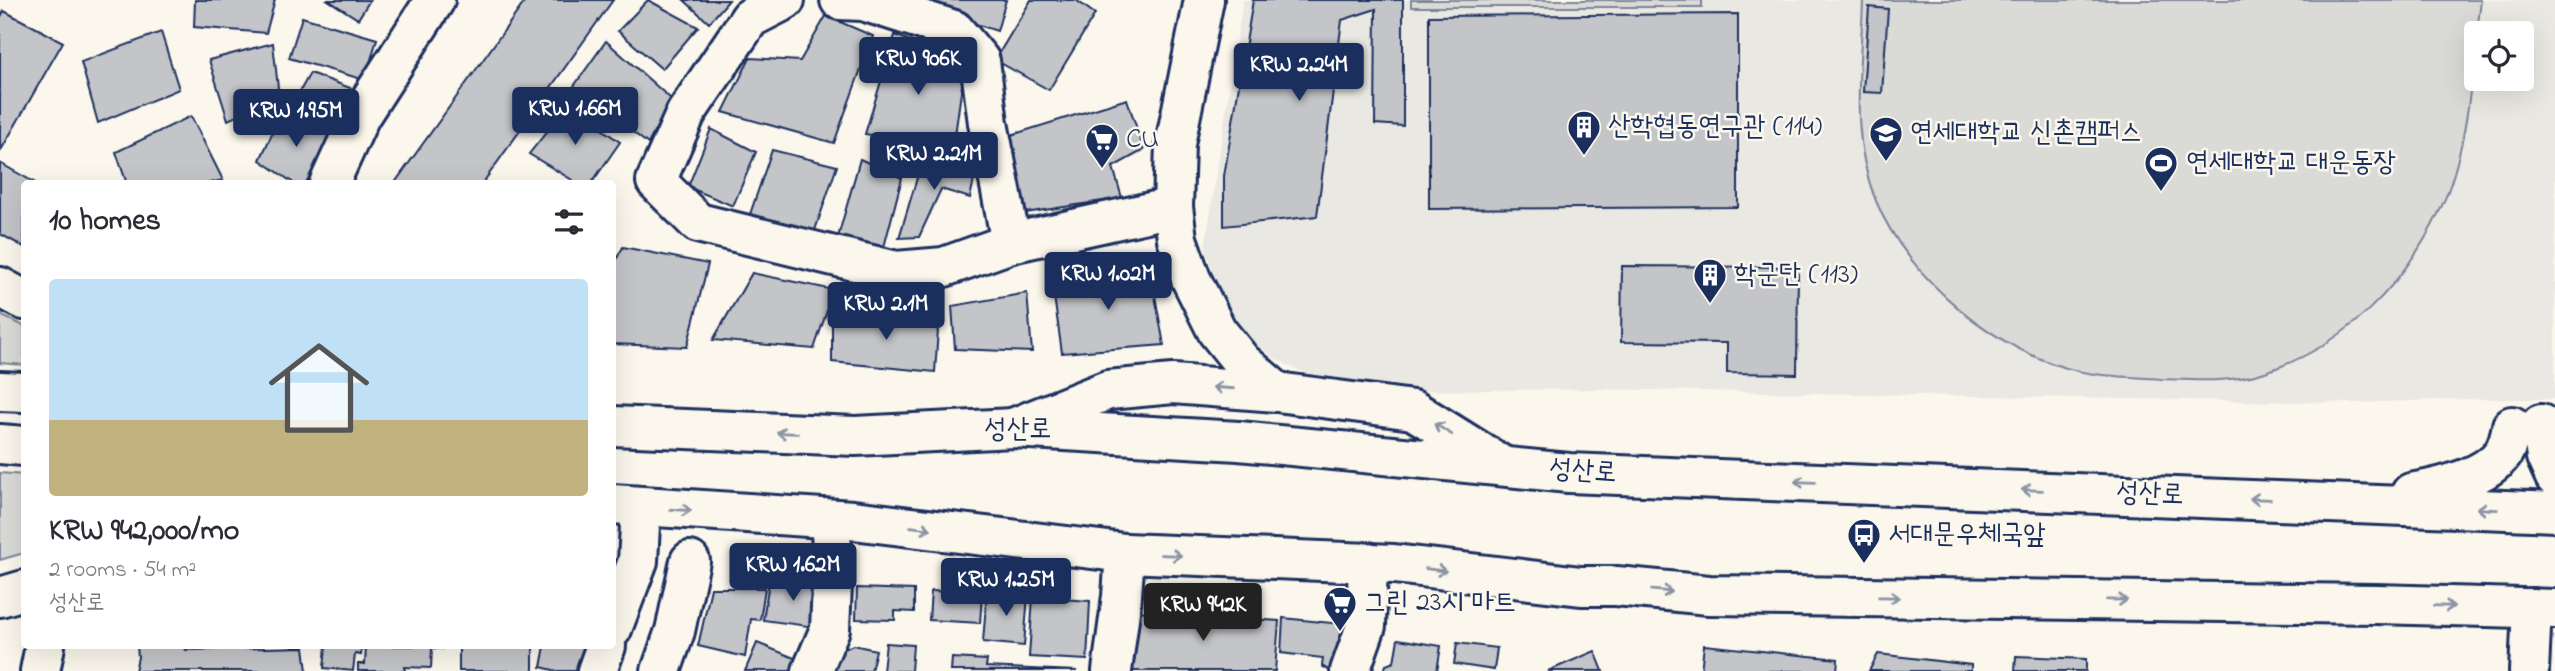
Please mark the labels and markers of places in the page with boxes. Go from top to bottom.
pin: KRW 906K [846,38,990,97]
pin: KRW 2.24M [1219,43,1379,103]
pin: KRW 1.66M [495,88,655,147]
pin: KRW 1.95M [216,90,376,149]
place label: 산학협동연구관 (114) [1608,107,1822,148]
building icon: 산학협동연구관 (114) [1565,108,1603,157]
place label: 연세대학교 신촌캠퍼스 [1910,113,2142,154]
school or university icon: 연세대학교 신촌캠퍼스 [1867,114,1905,163]
place label: CU [1126,120,1159,161]
supermarket icon: CU [1083,121,1121,170]
pin: KRW 2.21M [854,132,1014,192]
place label: 연세대학교 대운동장 [2186,143,2396,184]
sports icon: 연세대학교 대운동장 [2142,144,2180,193]
pin: KRW 1.02M [1028,252,1188,312]
place label: 학군단 (113) [1734,255,1858,296]
building icon: 학군단 (113) [1691,256,1729,305]
pin: KRW 2.1M [814,282,958,342]
place label: 서대문우체국앞 [1888,515,2046,556]
bus stop icon: 서대문우체국앞 [1845,516,1883,565]
pin: KRW 1.62M [713,544,873,603]
pin: KRW 1.25M [926,558,1086,618]
place label: 그린 23시 마트 [1364,583,1516,624]
pin: KRW 942K [1131,584,1275,643]
supermarket icon: 그린 23시 마트 [1321,584,1359,633]

